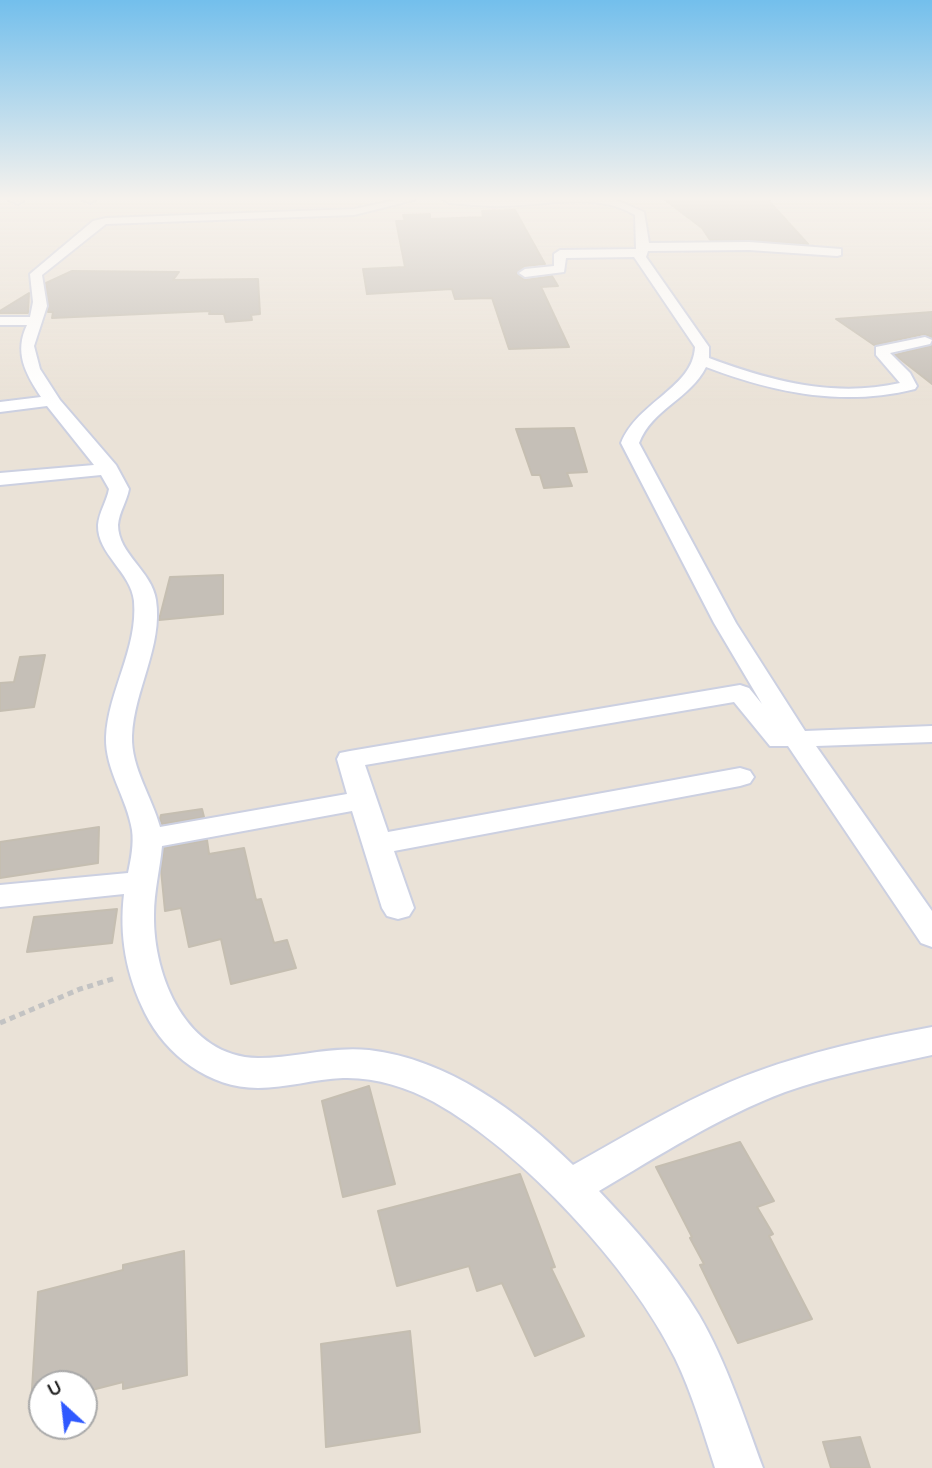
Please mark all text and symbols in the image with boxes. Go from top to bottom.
north arrow [28,1370,98,1440]
text: U [43,1374,66,1402]

